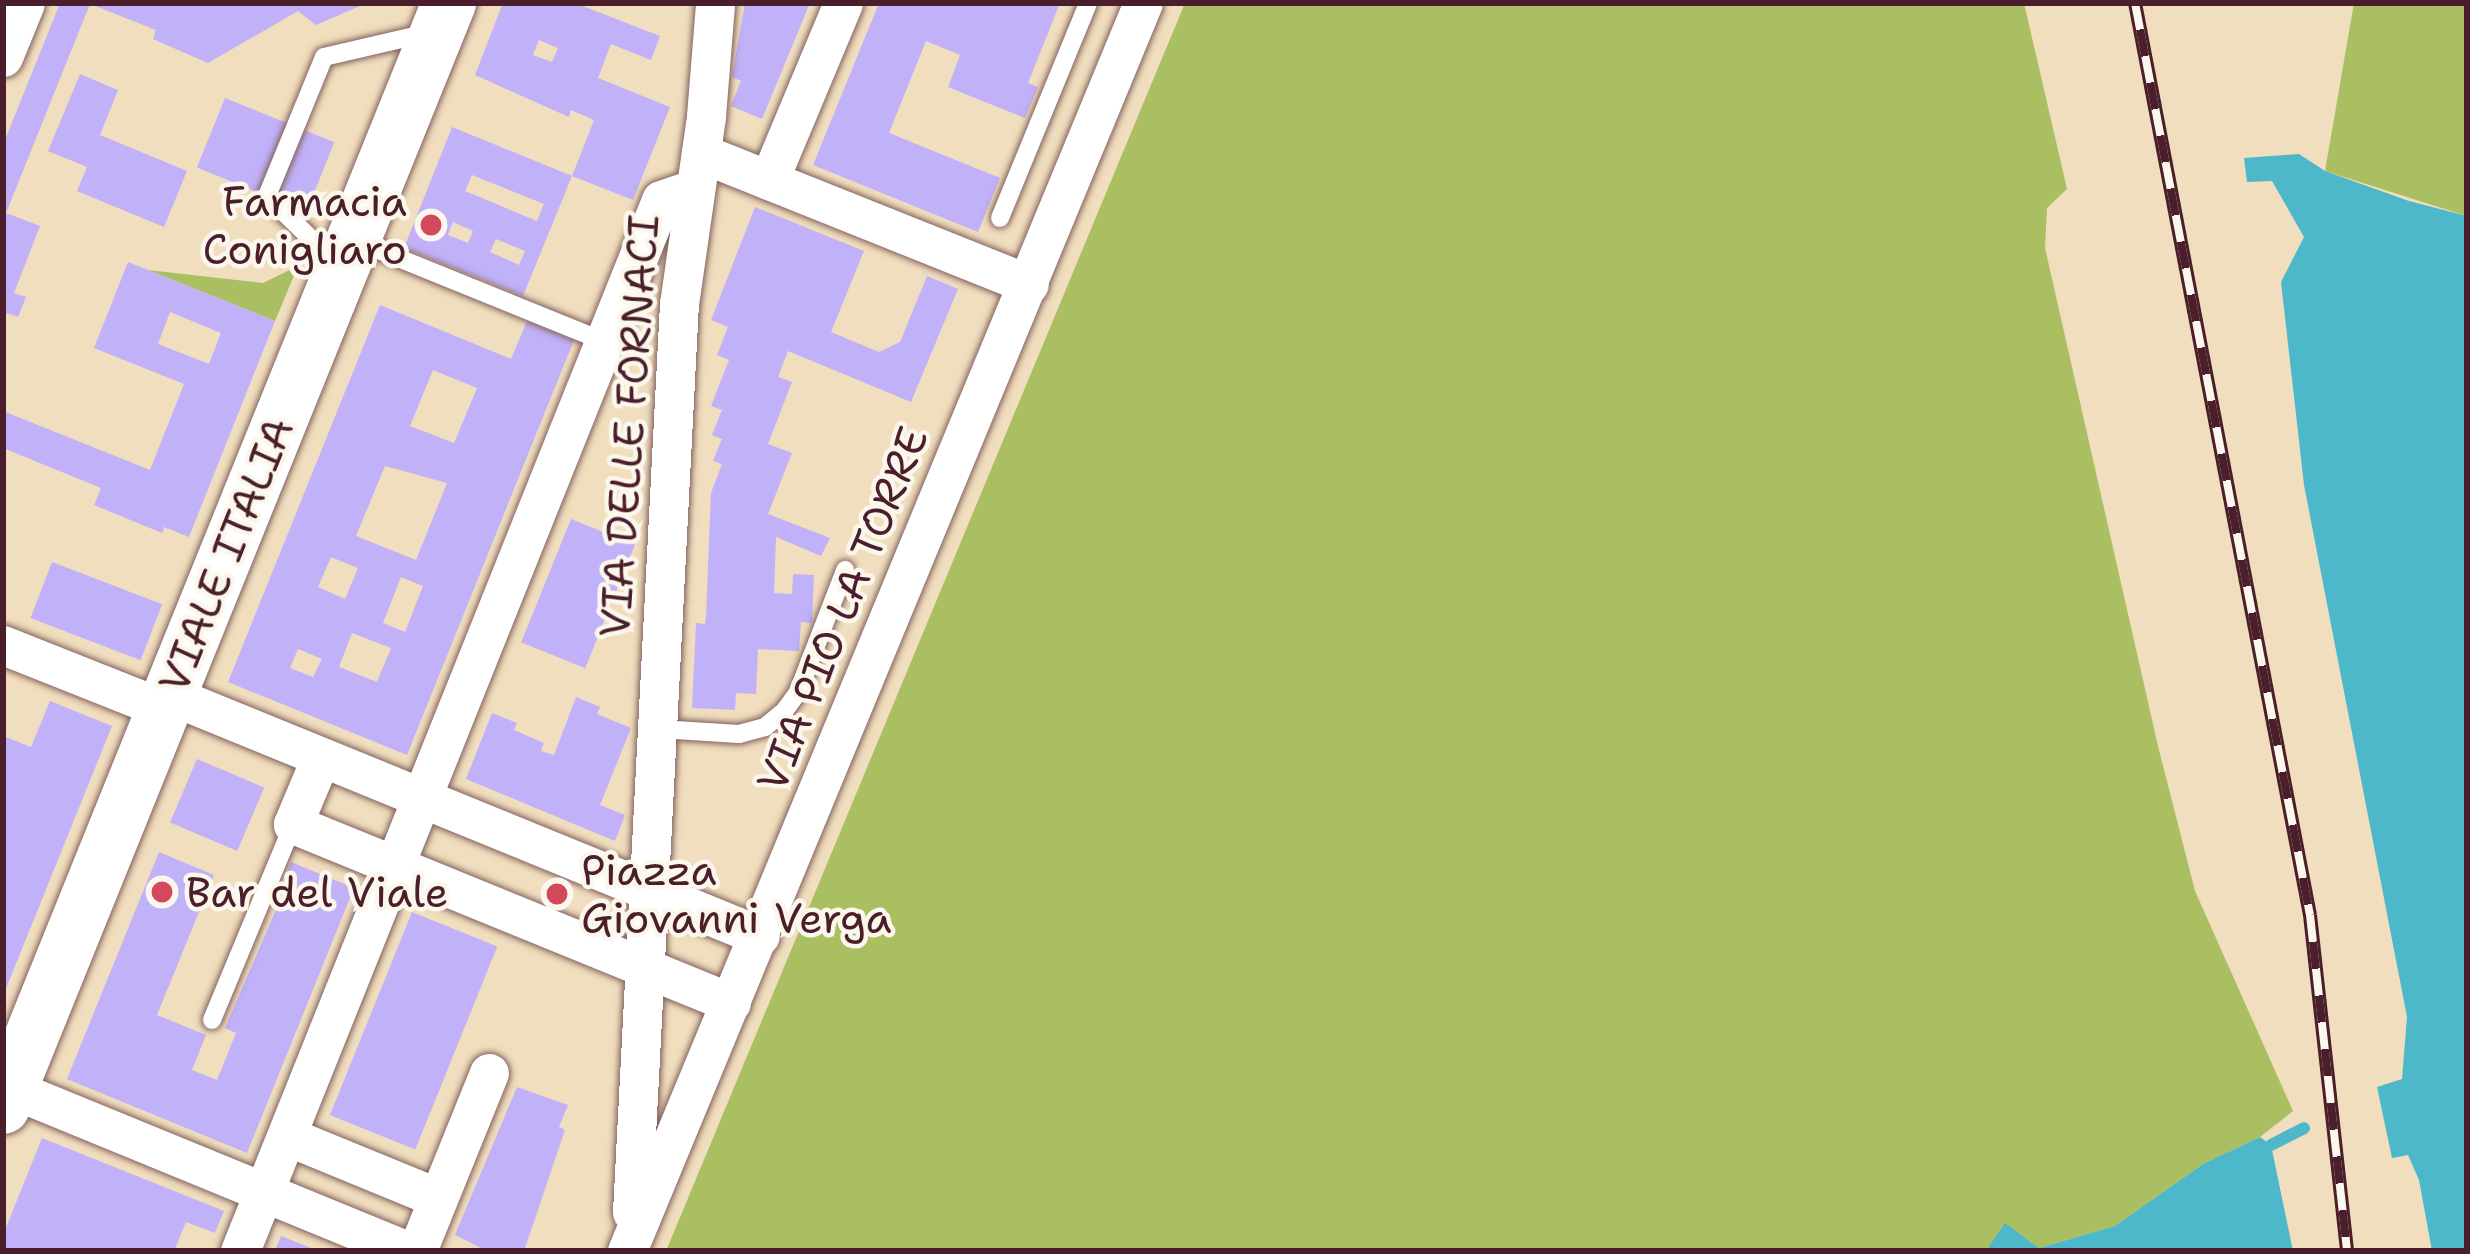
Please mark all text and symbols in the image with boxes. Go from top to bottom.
place label: Farmacia Conigliaro [202,176,407,274]
marker: Farmacia Conigliaro [418,212,444,238]
street label: VIA DELLE FORNACI [589,213,669,639]
street label: VIALE ITALIA [148,410,304,700]
street label: VIA PIO LA TORRE [746,419,938,799]
place label: Piazza Giovanni Verga [581,845,892,944]
place label: Bar del Viale [186,867,448,917]
marker: Bar del Viale [149,879,175,905]
marker: Piazza Giovanni Verga [544,881,570,907]

